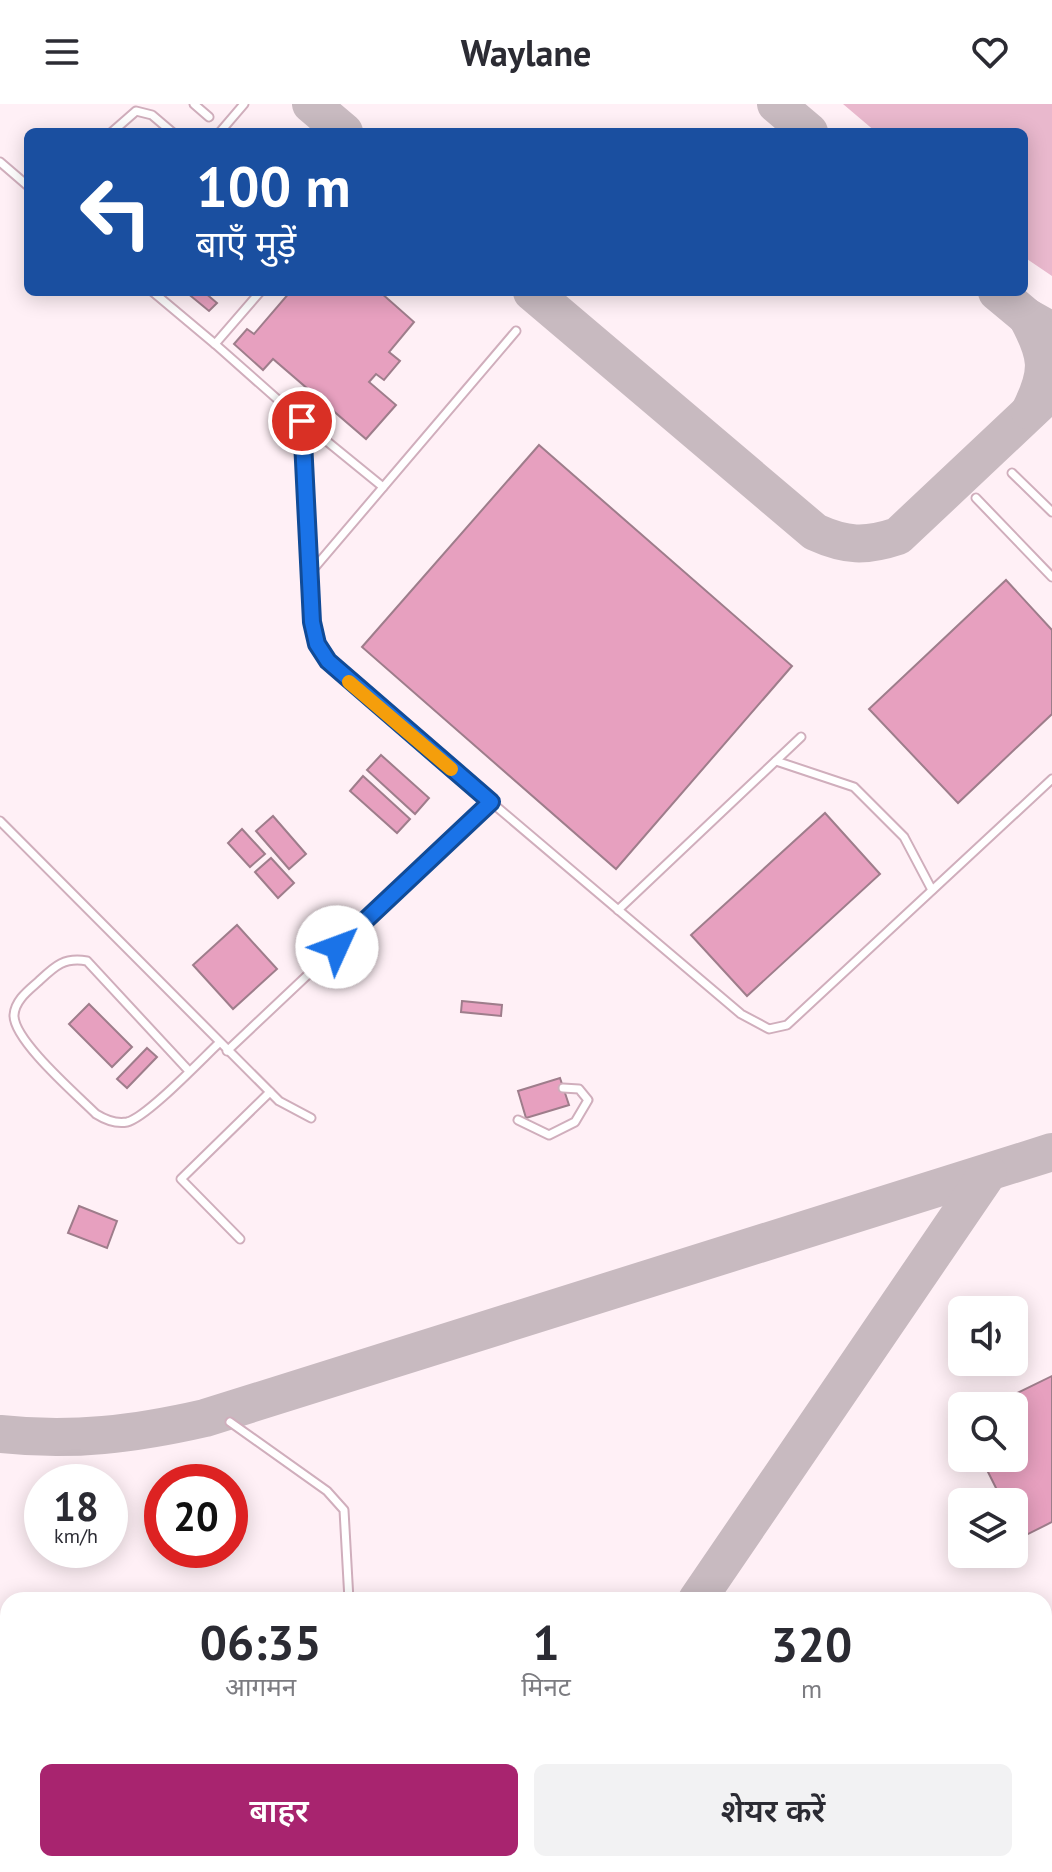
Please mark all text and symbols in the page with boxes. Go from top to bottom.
text: Waylane [461,29,591,76]
icon: menu [40,30,84,74]
icon: heart [968,30,1012,74]
text: 100 m [196,150,351,222]
icon: left [64,160,168,264]
text: बाएँ मुड़ें [196,220,296,267]
pin [268,387,336,455]
icon: arrive [280,399,324,443]
position arrow [295,905,379,989]
map controls [948,1296,1028,1568]
button: sound [948,1296,1028,1376]
button: search [948,1392,1028,1472]
speed limit sign: 20 [144,1464,248,1568]
text: 18 [53,1480,99,1532]
button: layers [948,1488,1028,1568]
text: km/h [54,1523,98,1549]
text: 06:35 [200,1611,321,1673]
text: 1 [532,1611,560,1673]
text: 320 [771,1613,852,1675]
text: आगमन [225,1670,296,1703]
text: मिनट [521,1670,571,1703]
text: m [801,1672,822,1705]
button: बाहर [40,1764,518,1856]
button: शेयर करें [534,1764,1012,1856]

